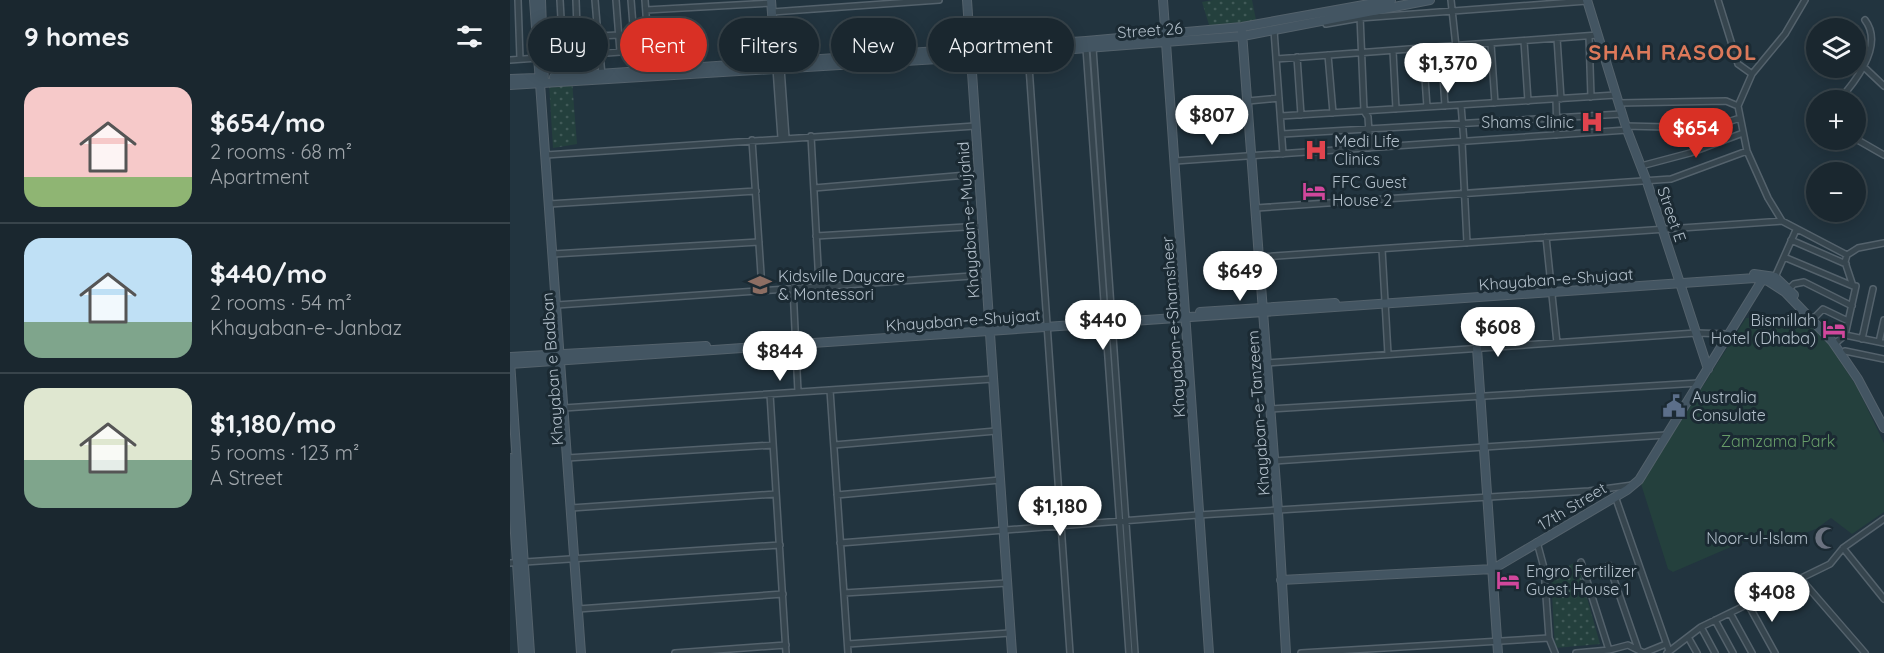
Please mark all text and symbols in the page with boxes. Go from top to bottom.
chip: Buy [528,18,608,72]
chip: Rent [620,18,707,72]
chip: Filters [719,18,819,72]
chip: New [831,18,916,72]
chip: Apartment [928,18,1074,72]
street label: Street 26 [1117,18,1184,42]
map controls [1806,18,1866,222]
button: layers [1806,18,1866,78]
text: 9 homes [24,20,129,53]
icon: filters [453,20,486,53]
district label: SHAH RASOOL [1588,38,1758,66]
pin: $1,370 [1399,43,1497,94]
text: $1,370 [1418,50,1478,75]
button: + [1806,90,1866,150]
pin: $807 [1176,95,1248,146]
text: $807 [1189,102,1235,127]
text: $654/mo [210,106,325,139]
pin: $654 [1660,108,1732,159]
hospital icon: Shams Clinic [1579,109,1605,135]
icon: home [72,111,144,183]
place label: Shams Clinic [1481,112,1574,132]
text: $654 [1673,115,1719,140]
place label: Medi Life Clinics [1334,131,1400,169]
hospital icon: Medi Life Clinics [1303,137,1329,163]
text: 2 rooms · 68 m² [210,139,352,164]
street label: Khayaban-e-Mujahid [953,141,983,299]
button: − [1806,162,1866,222]
text: Apartment [210,164,310,189]
place label: FFC Guest House 2 [1332,172,1407,210]
hotel icon: FFC Guest House 2 [1301,178,1327,204]
street label: Street E [1653,184,1691,244]
street label: Khayaban-e-Shamsheer [1157,236,1189,418]
pin: $649 [1204,251,1276,302]
text: $440/mo [210,257,327,290]
text: $649 [1217,258,1263,283]
icon: home [72,262,144,334]
street label: Khayaban-e-Shujaat [1478,264,1634,294]
place label: Kidsville Daycare & Montessori [778,266,905,304]
school or university icon: Kidsville Daycare & Montessori [747,272,773,298]
text: 2 rooms · 54 m² [210,290,352,315]
street label: Khayaban e Badban [537,292,567,446]
pin: $440 [1067,300,1139,351]
street label: Khayaban-e-Shujaat [885,305,1041,335]
text: $440 [1079,307,1127,332]
pin: $608 [1462,307,1534,358]
place label: Bismillah Hotel (Dhaba) [1711,310,1816,348]
text: $608 [1475,314,1521,339]
text: Khayaban-e-Janbaz [210,315,402,340]
hotel icon: Bismillah Hotel (Dhaba) [1821,316,1847,342]
street label: Khayaban-e-Tanzeem [1242,330,1274,496]
pin: $844 [744,331,816,382]
text: $844 [757,338,803,363]
place label: Australia Consulate [1692,387,1766,425]
public building icon: Australia Consulate [1661,393,1687,419]
text: $1,180/mo [210,407,336,440]
icon: home [72,412,144,484]
park label: Zamzama Park [1721,431,1835,451]
text: 5 rooms · 123 m² [210,440,359,465]
text: A Street [210,465,283,490]
street label: 17th Street [1534,478,1610,534]
pin: $1,180 [1011,486,1109,537]
text: $1,180 [1033,493,1087,518]
mosque icon: Noor-ul-Islam [1813,525,1839,551]
place label: Noor-ul-Islam [1706,528,1808,548]
place label: Engro Fertilizer Guest House 1 [1526,561,1637,599]
hotel icon: Engro Fertilizer Guest House 1 [1495,567,1521,593]
pin: $408 [1736,572,1808,623]
text: $408 [1749,579,1795,604]

